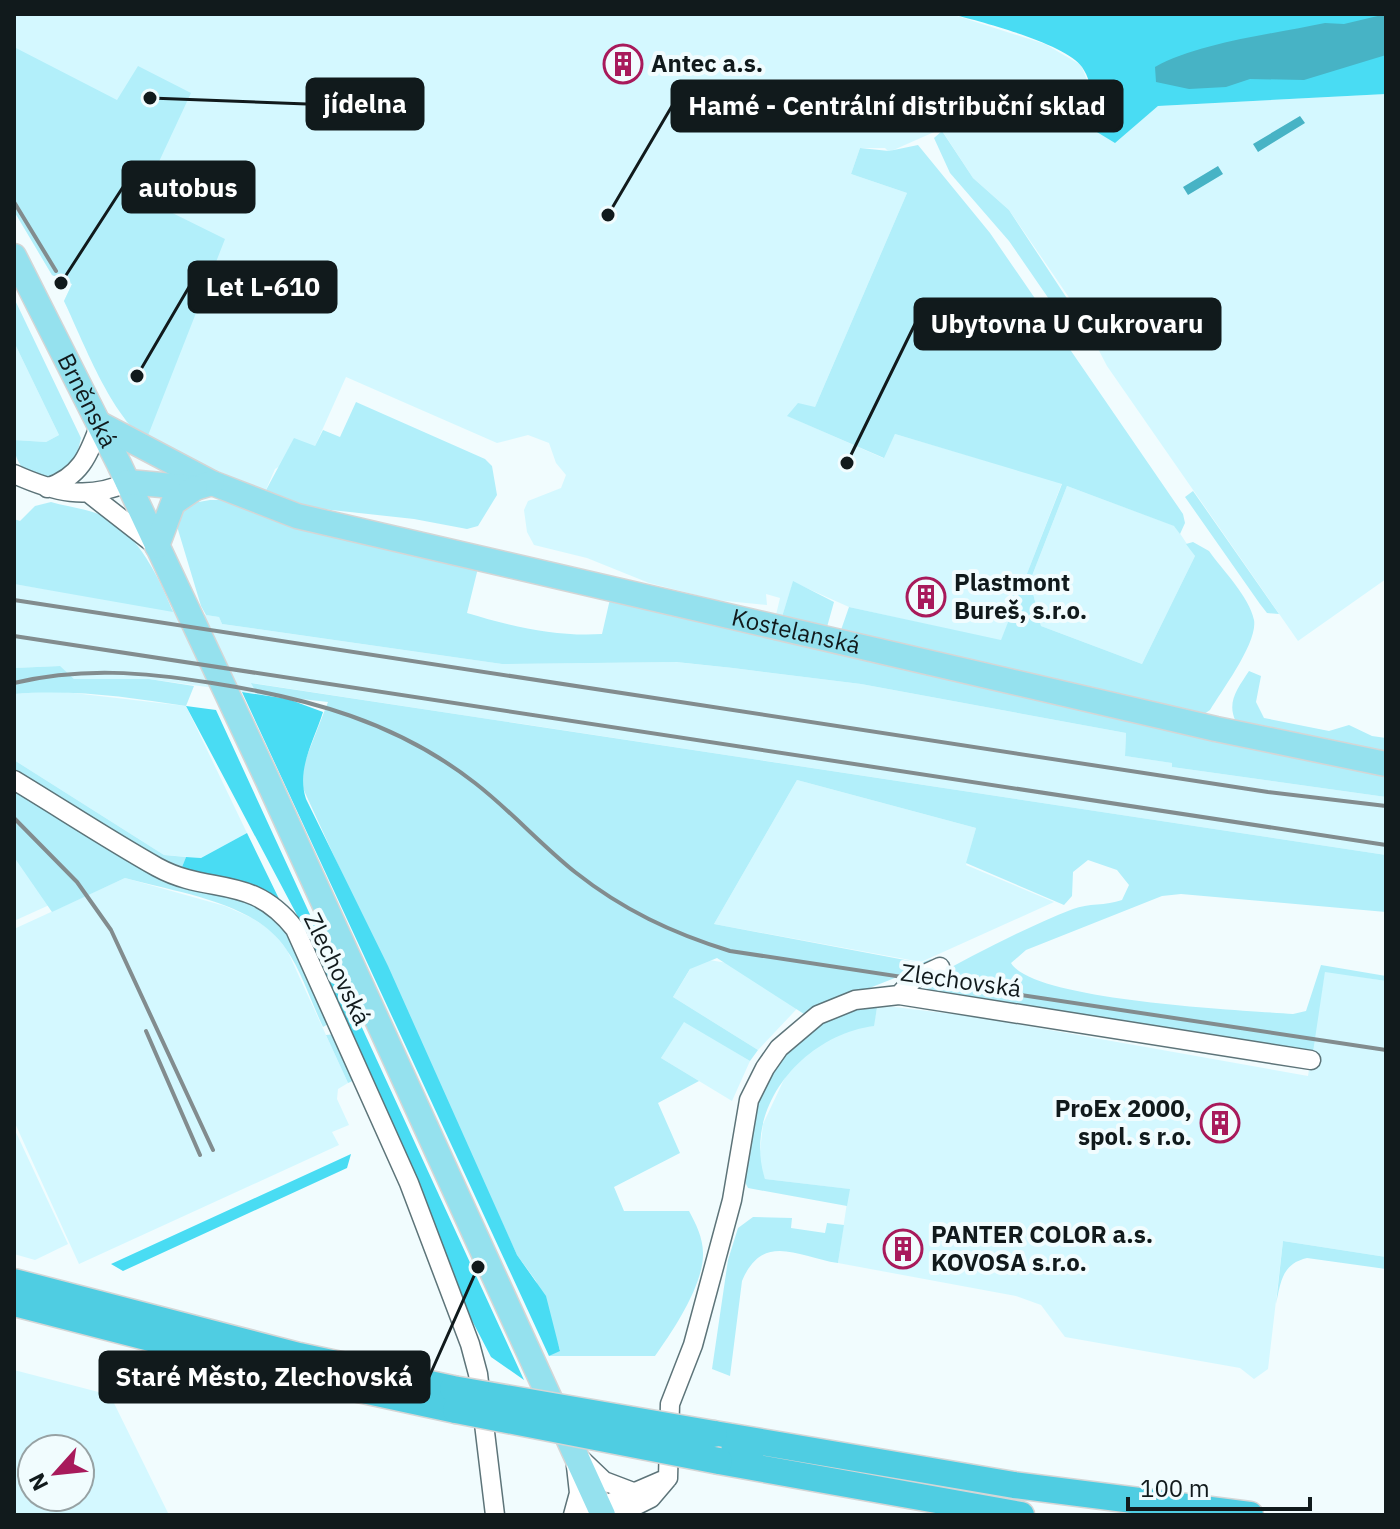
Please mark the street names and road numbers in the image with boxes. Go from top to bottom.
street label: Brněnská [51,347,125,453]
street label: Kostelanská [729,600,864,661]
street label: Zlechovská [297,907,379,1030]
street label: Zlechovská [899,956,1024,1004]

